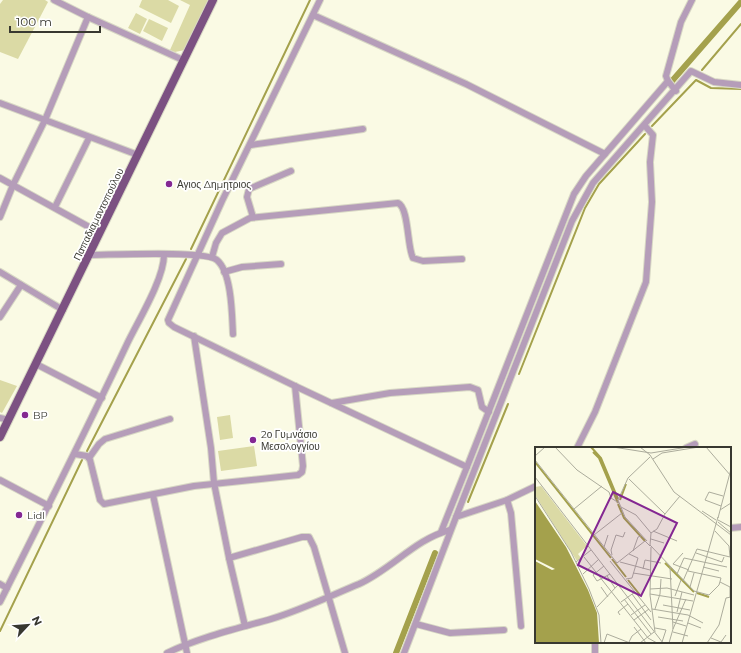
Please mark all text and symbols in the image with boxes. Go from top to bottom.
scale bar [10,8,100,34]
text: 100 m [16,14,52,29]
street label: Παπαδιαμαντοπούλου [70,166,126,263]
place label: Αγιος Δημητριος [177,178,251,191]
marker: Αγιος Δημητριος [164,179,174,189]
place label: BP [33,409,48,422]
marker: BP [20,410,30,420]
place label: 2ο Γυμνάσιο Μεσολογγίου [261,428,320,453]
marker: 2ο Γυμνάσιο Μεσολογγίου [248,435,258,445]
inset map [535,447,731,643]
place label: Lidl [27,509,45,522]
marker: Lidl [14,510,24,520]
north arrow [8,605,48,645]
text: N [29,614,45,628]

